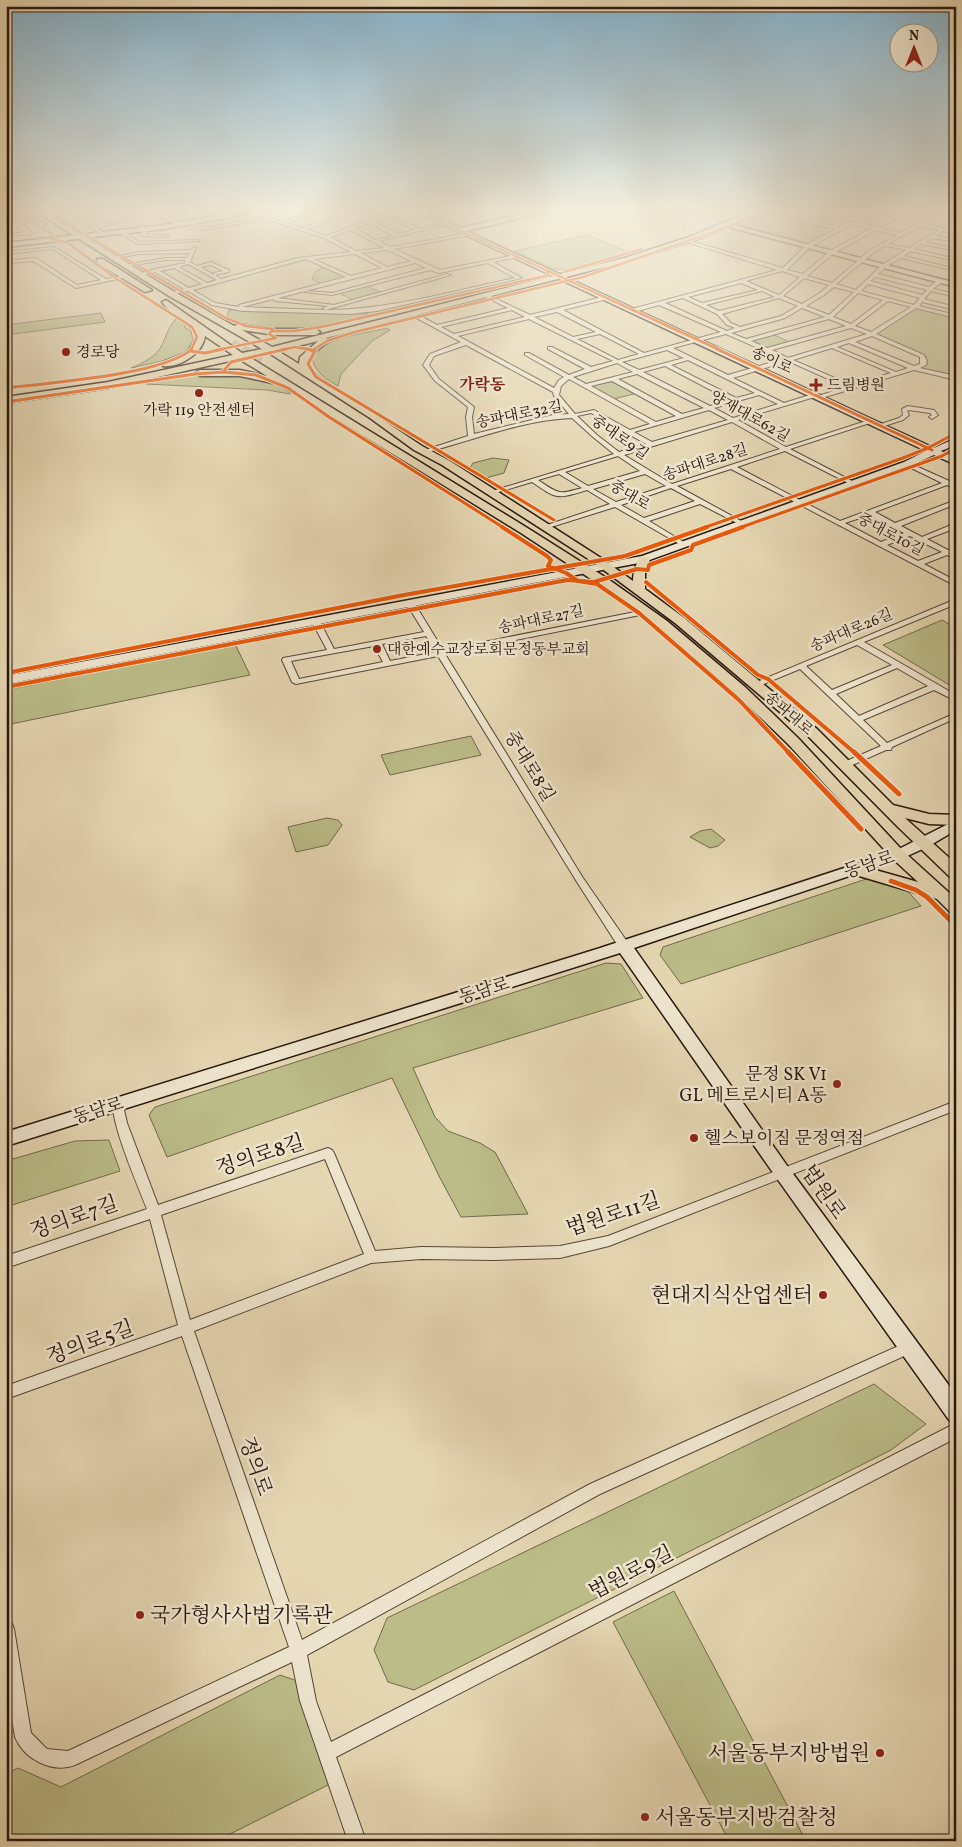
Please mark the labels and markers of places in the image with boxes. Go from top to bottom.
place label: 경로당 [76,343,120,364]
marker: 경로당 [60,346,72,358]
place label: 드림병원 [827,376,885,397]
marker: 드림병원 [809,378,823,392]
marker: 가락 119 안전센터 [193,387,205,399]
place label: 가락 119 안전센터 [143,401,255,422]
place label: 대한예수교장로회문정동부교회 [387,640,590,661]
marker: 대한예수교장로회문정동부교회 [371,643,383,655]
place label: 문정 SK V1 GL 메트로시티 A동 [680,1063,827,1109]
marker: 문정 SK V1 GL 메트로시티 A동 [831,1078,843,1090]
place label: 헬스보이짐 문정역점 [704,1127,864,1152]
marker: 헬스보이짐 문정역점 [688,1132,700,1144]
place label: 현대지식산업센터 [651,1282,813,1311]
marker: 현대지식산업센터 [817,1289,829,1301]
place label: 국가형사사법기록관 [150,1602,333,1631]
marker: 국가형사사법기록관 [134,1609,146,1621]
place label: 서울동부지방법원 [708,1740,870,1769]
marker: 서울동부지방법원 [874,1747,886,1759]
place label: 서울동부지방검찰청 [655,1804,838,1833]
marker: 서울동부지방검찰청 [639,1811,651,1823]

